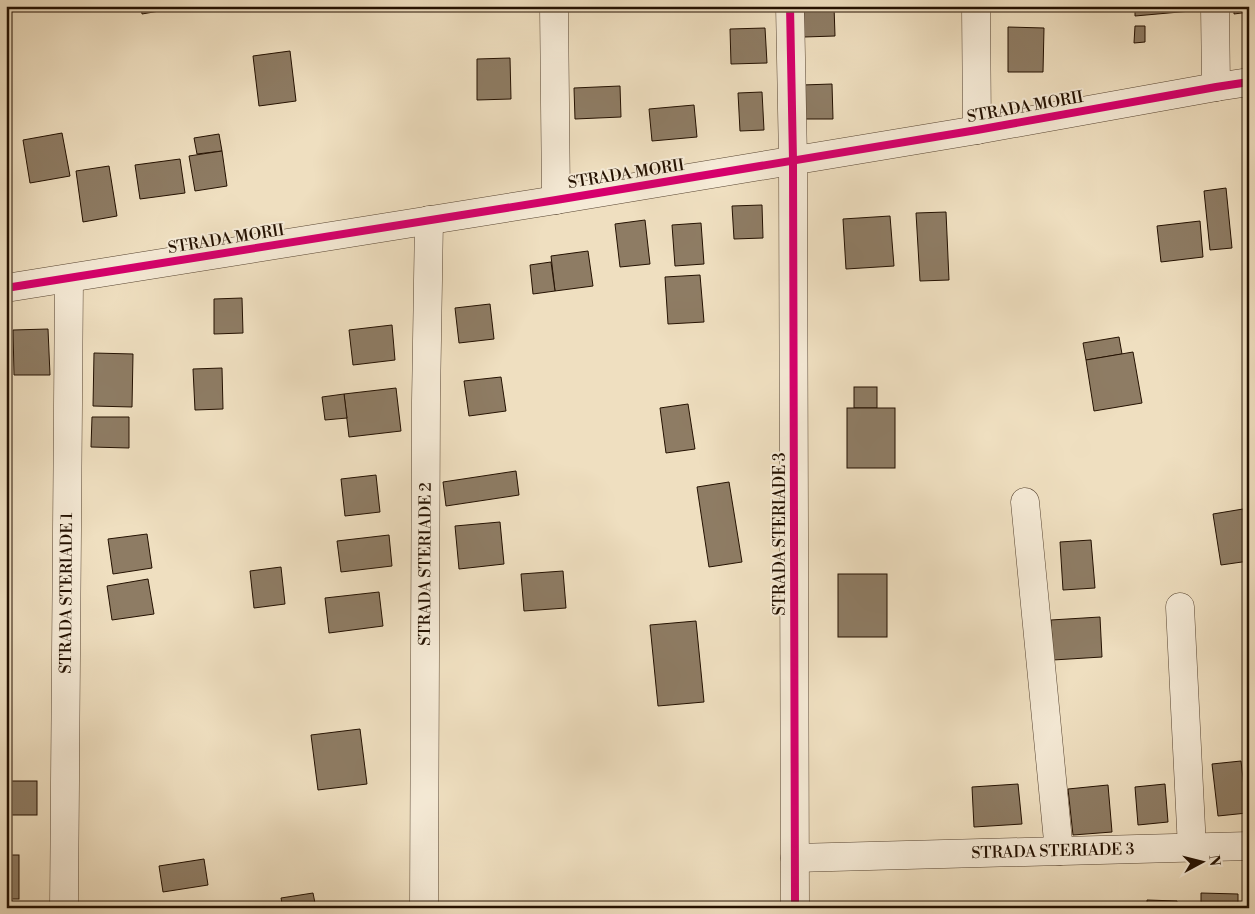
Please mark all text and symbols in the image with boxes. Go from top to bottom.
street label: STRADA MORII [965,87,1085,127]
street label: STRADA MORII [566,155,686,193]
street label: STRADA MORII [166,220,286,258]
street label: STRADA STERIADE 3 [770,452,790,615]
street label: STRADA STERIADE 2 [415,482,436,646]
street label: STRADA STERIADE 1 [56,512,77,674]
north arrow [1178,836,1228,886]
street label: STRADA STERIADE 3 [971,839,1135,863]
text: N [1204,854,1224,867]

